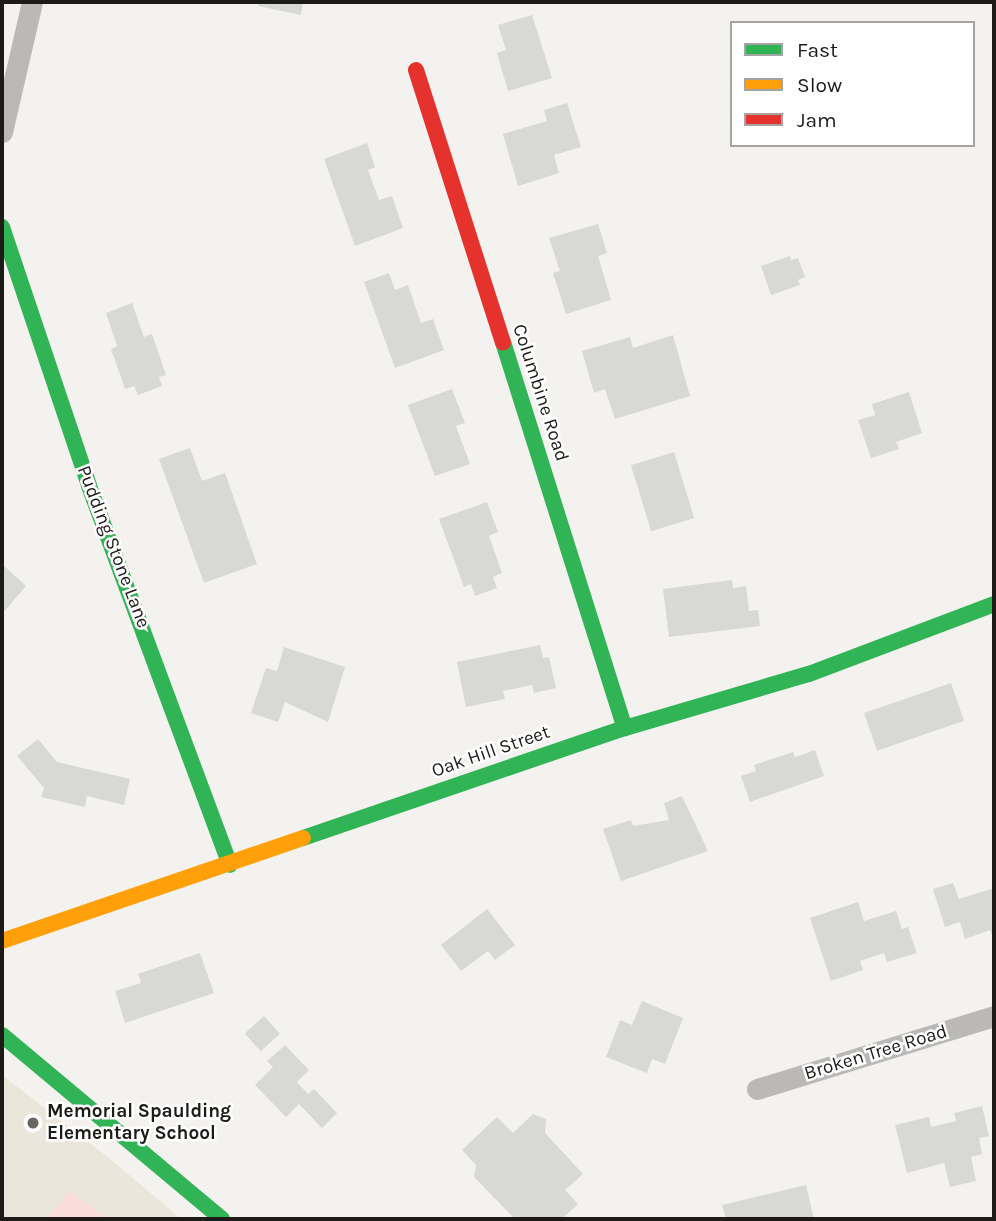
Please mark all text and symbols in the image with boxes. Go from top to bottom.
legend [730,21,975,147]
text: Fast [797,38,838,62]
text: Slow [797,73,842,97]
text: Jam [797,108,837,132]
street label: Columbine Road [507,321,573,465]
street label: Pudding Stone Lane [71,463,155,631]
street label: Oak Hill Street [429,721,553,783]
street label: Broken Tree Road [802,1020,950,1086]
place label: Memorial Spaulding Elementary School [47,1101,231,1145]
marker: Memorial Spaulding Elementary School [25,1115,41,1131]

